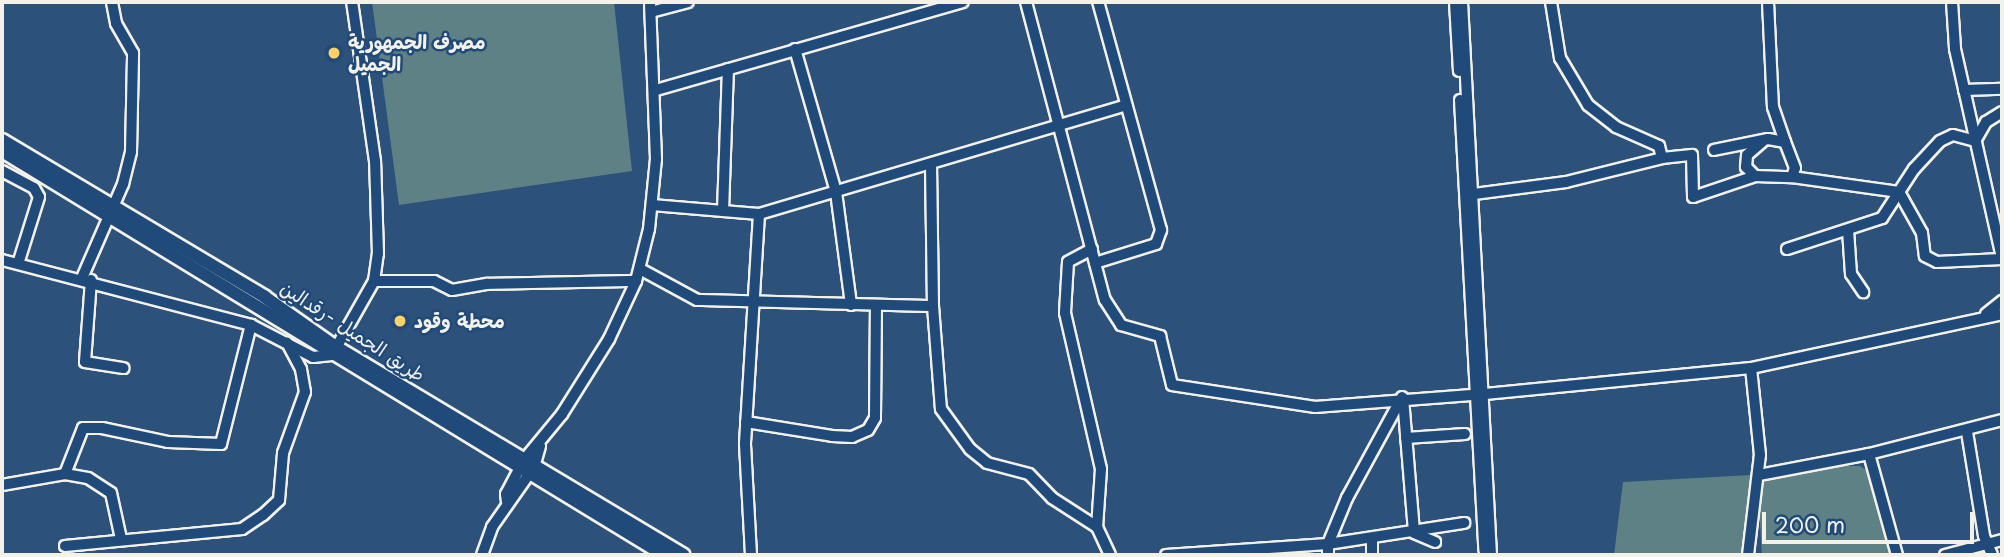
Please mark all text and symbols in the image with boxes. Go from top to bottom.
place label: مصرف الجمهورية الجميل [348,31,485,75]
marker: مصرف الجمهورية الجميل [326,45,342,61]
street label: طريق الجميل -رقدالين [276,276,430,386]
place label: محطة وقود [414,310,505,332]
marker: محطة وقود [392,313,408,329]
scale bar [1766,498,1978,542]
text: 200 m [1775,508,1845,540]

